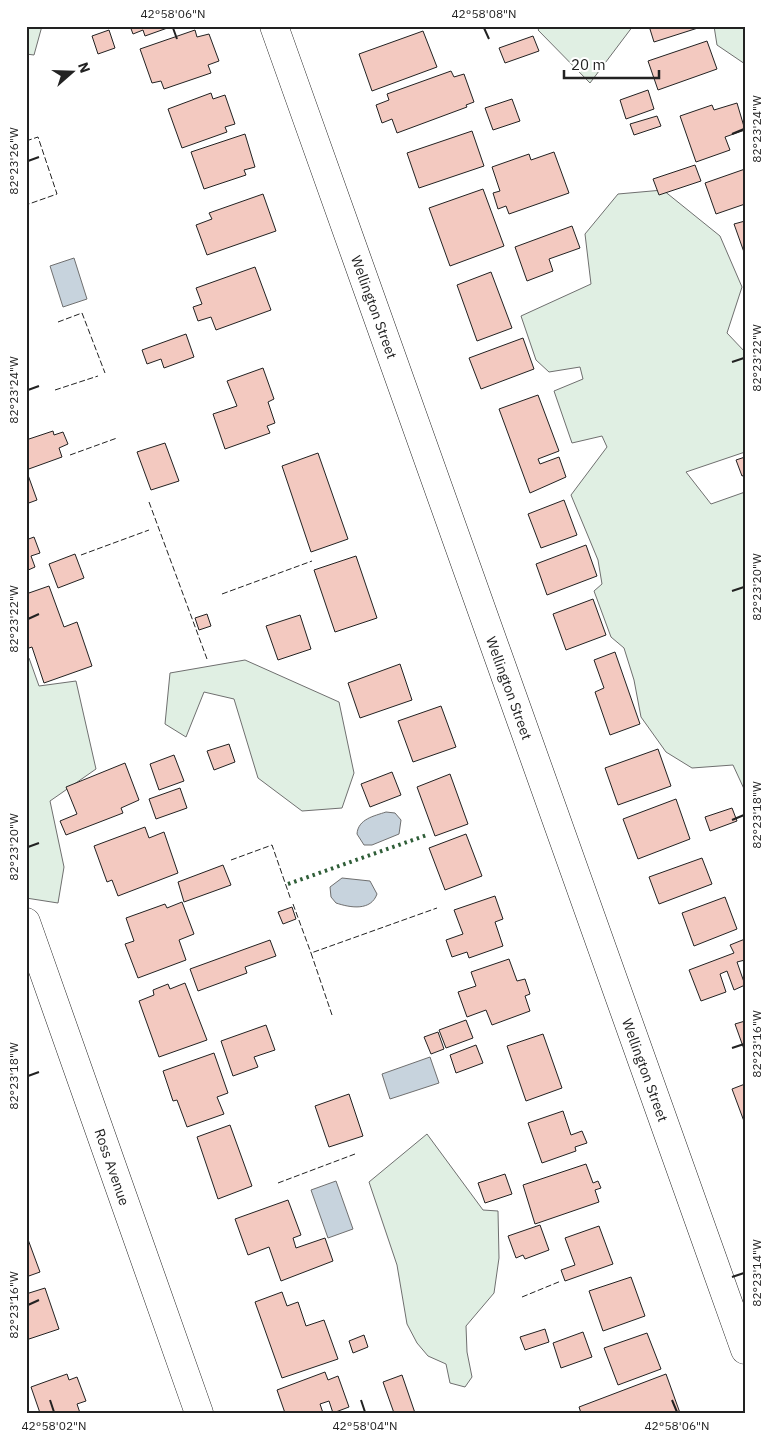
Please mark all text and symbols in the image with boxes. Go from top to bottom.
text: 42°58'06"N [140,6,206,21]
text: 42°58'08"N [451,6,517,21]
north arrow [48,48,98,98]
scale bar [564,48,658,80]
text: 20 m [571,55,606,74]
text: N [74,60,94,75]
text: 82°23'24"W [749,95,764,163]
text: 82°23'26"W [6,127,21,195]
street label: Wellington Street [347,253,401,361]
text: 82°23'22"W [749,324,764,392]
text: 82°23'24"W [6,356,21,424]
text: 82°23'20"W [749,553,764,621]
text: 82°23'22"W [6,585,21,653]
street label: Wellington Street [482,634,536,742]
text: 82°23'18"W [749,781,764,849]
text: 82°23'20"W [6,813,21,881]
text: 82°23'16"W [749,1010,764,1078]
street label: Wellington Street [618,1016,672,1124]
text: 82°23'18"W [6,1042,21,1110]
street label: Ross Avenue [90,1126,134,1208]
text: 82°23'14"W [749,1239,764,1307]
text: 82°23'16"W [6,1271,21,1339]
text: 42°58'02"N [21,1418,87,1433]
text: 42°58'04"N [332,1418,398,1433]
text: 42°58'06"N [644,1418,710,1433]

